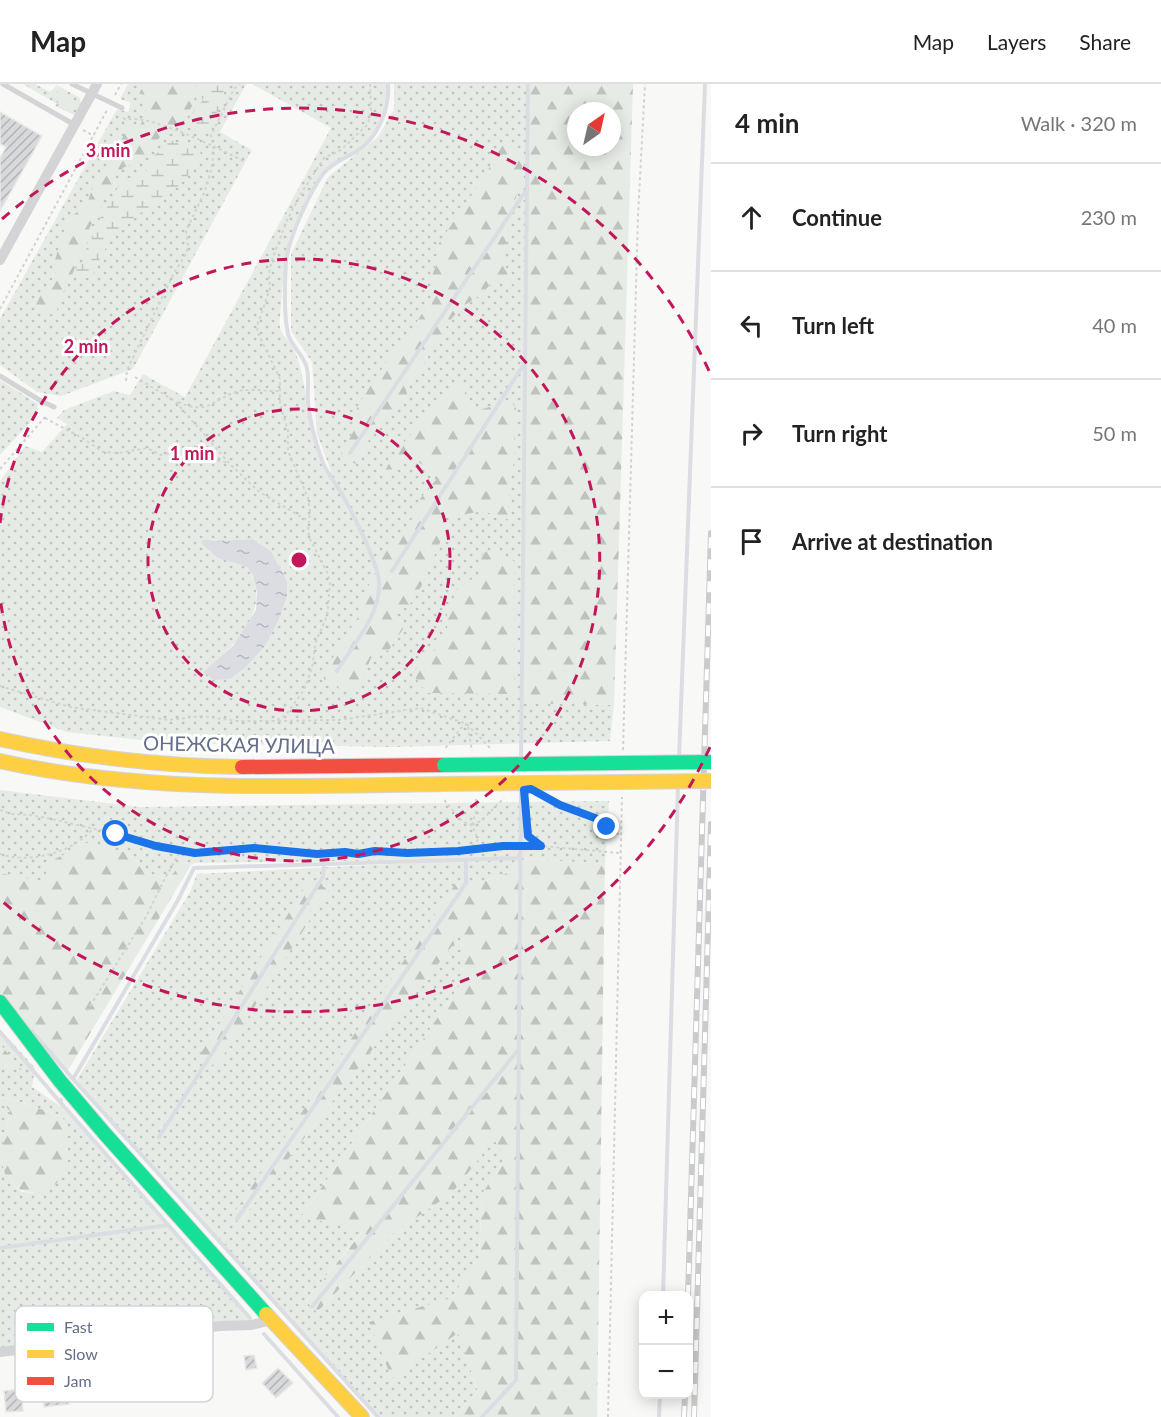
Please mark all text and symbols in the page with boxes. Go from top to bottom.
text: Map [30,24,86,58]
text: Map [913,29,954,54]
text: Layers [987,29,1046,54]
text: Share [1079,29,1131,54]
north arrow [567,102,621,156]
text: 4 min [735,107,799,139]
text: Walk · 320 m [1021,111,1137,135]
text: 3 min [86,139,130,161]
icon: ahead [735,201,768,234]
text: Continue [792,204,882,231]
text: 230 m [1081,205,1137,229]
icon: left [735,309,768,342]
text: Turn left [792,312,874,339]
text: 40 m [1092,313,1137,337]
text: 2 min [64,335,108,357]
icon: right [735,417,768,450]
text: Turn right [792,420,887,447]
text: 50 m [1092,421,1137,445]
text: 1 min [170,442,214,464]
icon: arrive [735,525,768,558]
text: Arrive at destination [792,528,993,555]
centre of rings [289,550,309,570]
street label: ОНЕЖСКАЯ УЛИЦА [143,730,336,758]
route end [593,813,619,839]
route start [102,820,128,846]
map controls [639,1291,693,1399]
button: + [639,1291,693,1345]
legend [15,1306,213,1402]
text: Fast [64,1317,93,1336]
text: Slow [64,1344,98,1363]
button: − [639,1345,693,1399]
text: Jam [64,1371,92,1390]

